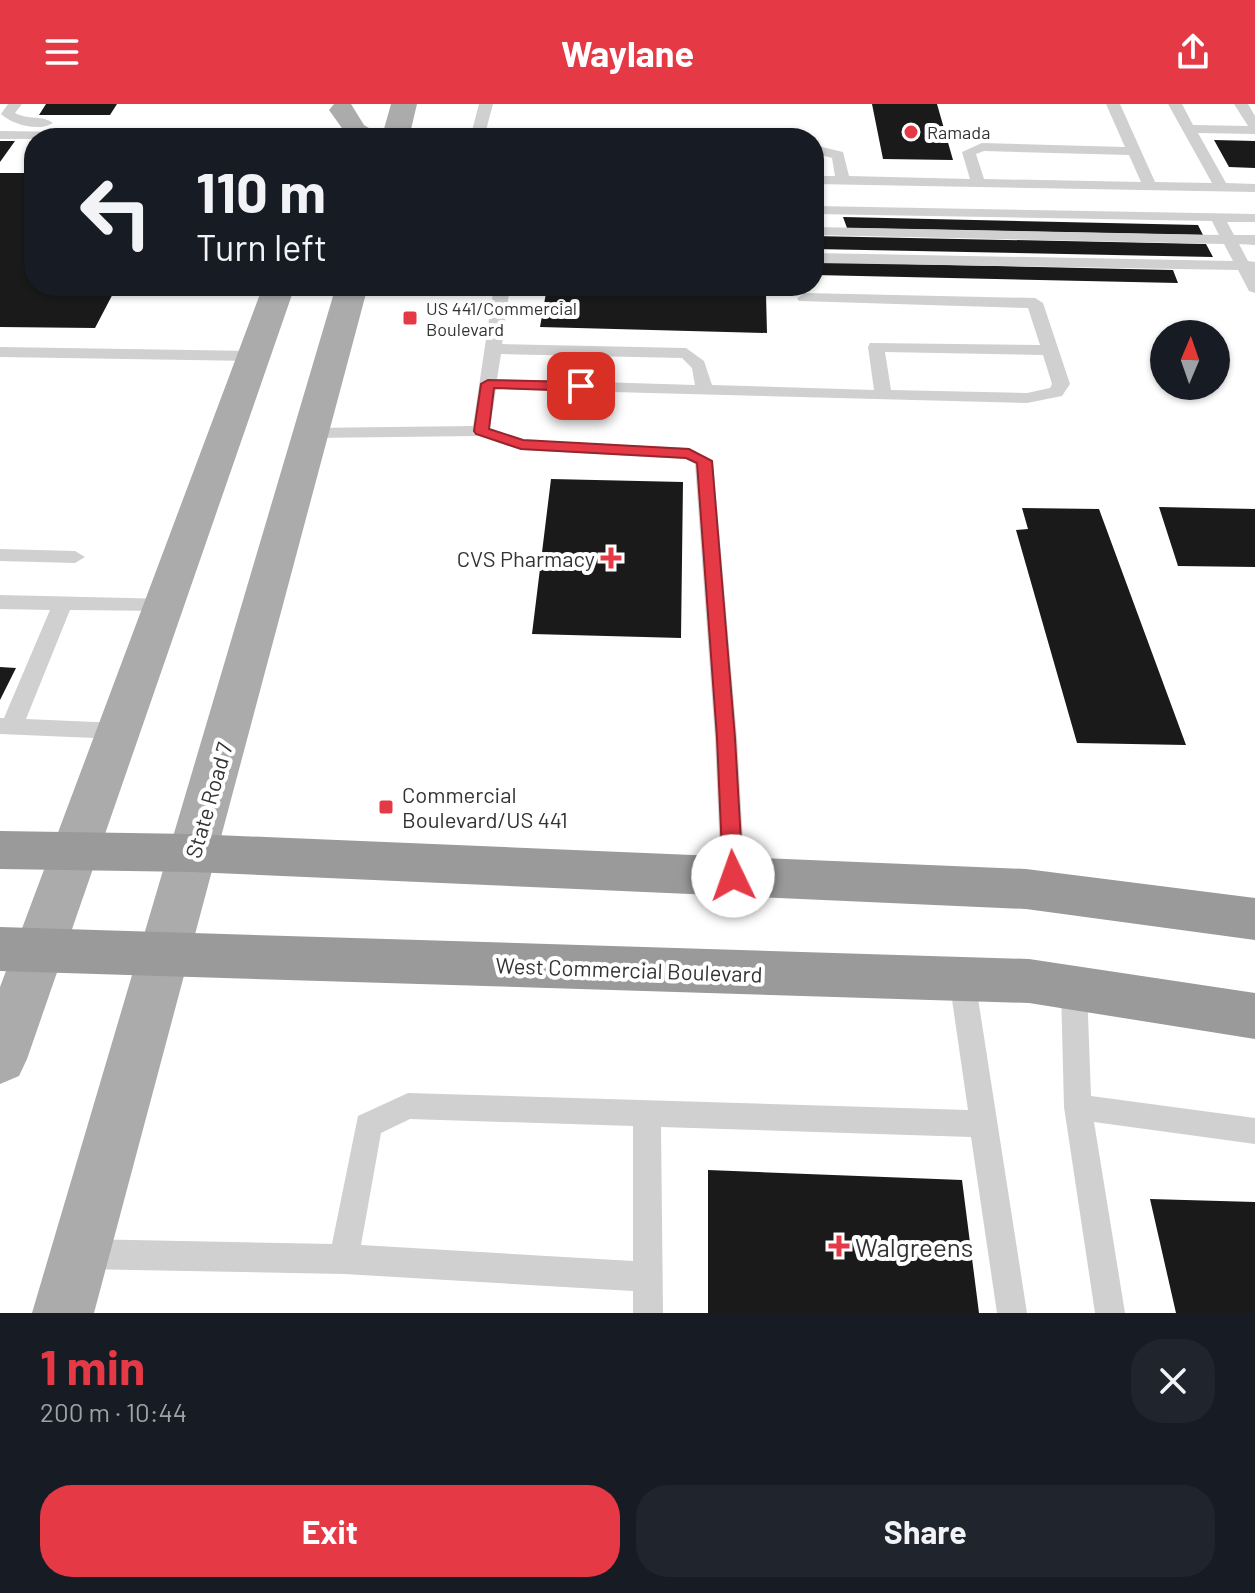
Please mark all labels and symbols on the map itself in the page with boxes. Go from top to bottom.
place label: Ramada [927,121,990,143]
marker: Ramada [902,123,920,141]
place label: US 441/Commercial Boulevard [426,297,577,340]
marker: US 441/Commercial Boulevard [401,309,419,327]
north arrow [1150,320,1230,400]
pin [547,352,615,420]
place label: CVS Pharmacy [457,545,595,571]
marker: CVS Pharmacy [602,549,620,567]
street label: State Road 7 [179,739,237,861]
place label: Commercial Boulevard/US 441 [402,781,568,832]
marker: Commercial Boulevard/US 441 [377,798,395,816]
position arrow [691,834,775,918]
street label: West Commercial Boulevard [495,951,763,987]
place label: Walgreens [855,1231,973,1262]
marker: Walgreens [830,1237,848,1255]

